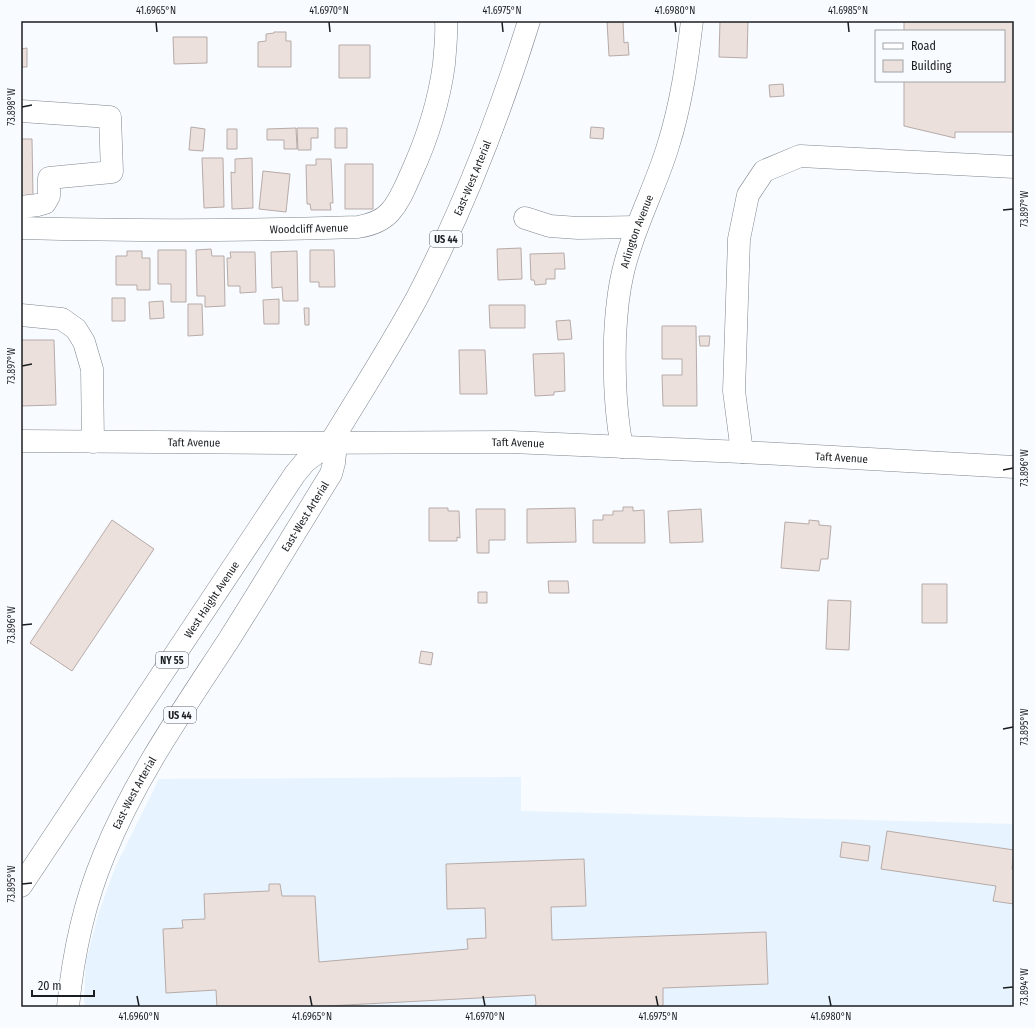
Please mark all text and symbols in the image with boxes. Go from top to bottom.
text: 41.6965°N [136,5,176,17]
text: 41.6970°N [309,5,349,17]
text: 41.6975°N [483,5,521,17]
text: 41.6980°N [655,5,695,17]
text: 41.6985°N [828,5,868,17]
legend [875,30,1005,82]
text: Road [911,39,936,53]
text: Building [911,59,952,73]
text: 73.898°W [6,88,18,126]
street label: East-West Arterial [451,139,494,218]
text: 73.897°W [1019,190,1031,227]
street label: Arlington Avenue [618,193,656,269]
street label: Woodcliff Avenue [270,221,348,236]
road number: US 44 [430,231,462,247]
text: 73.897°W [6,347,18,384]
street label: Taft Avenue [168,436,220,450]
street label: Taft Avenue [492,436,545,450]
text: 73.896°W [1019,449,1031,487]
street label: Taft Avenue [815,450,868,466]
street label: East-West Arterial [279,479,332,554]
street label: West Haight Avenue [182,559,242,641]
text: 73.896°W [6,606,18,644]
road number: NY 55 [156,652,188,668]
road number: US 44 [164,707,196,723]
text: 73.895°W [1019,708,1031,746]
street label: East-West Arterial [110,754,159,831]
text: 73.895°W [6,865,18,903]
text: 73.894°W [1019,968,1031,1006]
scale bar [32,972,94,998]
text: 20 m [38,979,62,993]
text: 41.6960°N [119,1011,159,1023]
text: 41.6965°N [292,1011,332,1023]
text: 41.6970°N [465,1011,505,1023]
text: 41.6975°N [639,1011,677,1023]
text: 41.6980°N [811,1011,851,1023]

